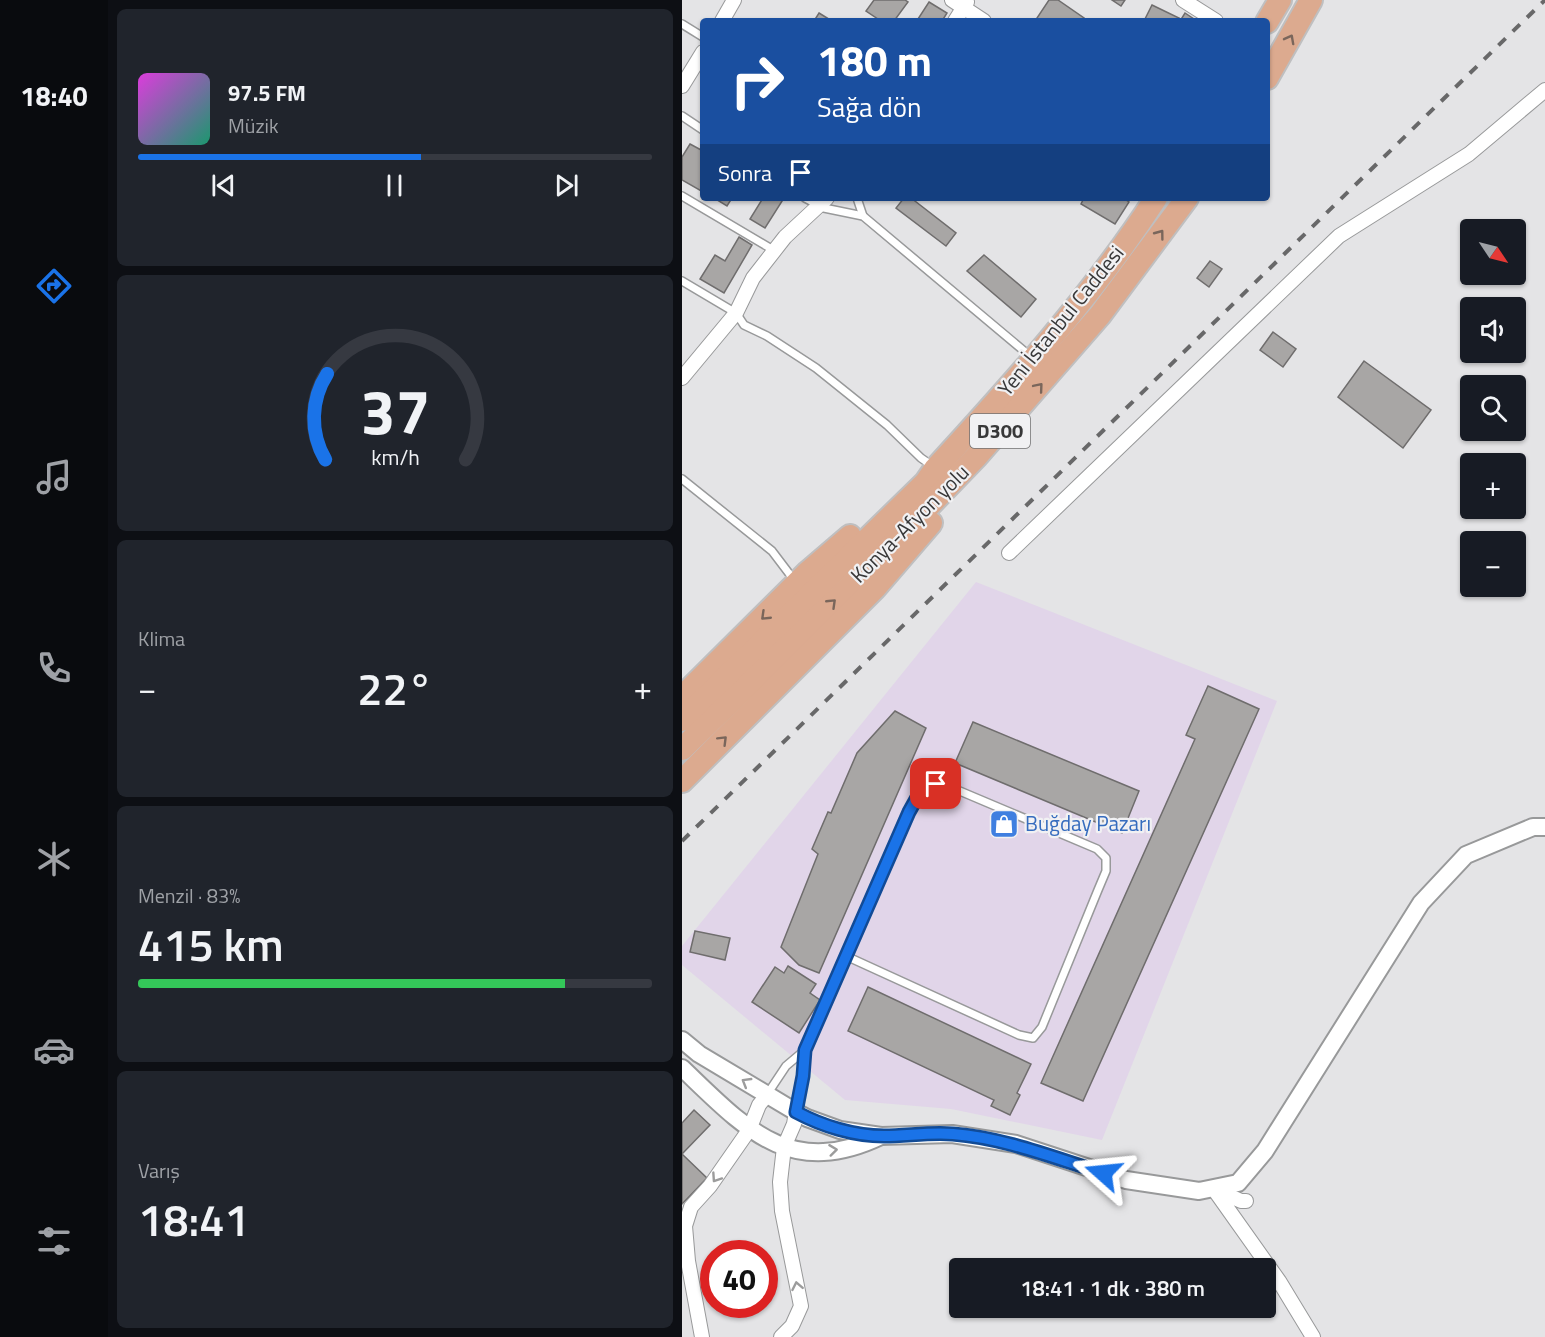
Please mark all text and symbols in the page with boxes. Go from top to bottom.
text: 180 m [817,28,932,92]
one-way arrow [1283,35,1294,46]
icon: right [718,42,796,120]
text: 18:40 [20,75,88,116]
text: 97.5 FM [228,76,306,110]
text: Sağa dön [817,86,922,127]
text: Müzik [228,110,278,141]
text: Sonra [718,156,772,190]
icon: arrive [784,156,817,189]
icon: previous [207,169,240,202]
icon: pause [378,169,411,202]
icon: next [550,169,583,202]
north arrow [1460,219,1526,285]
map controls [1460,219,1526,597]
one-way arrow [1153,230,1164,241]
street label: Yeni İstanbul Caddesi [989,238,1131,403]
icon: directions [33,265,75,307]
button: sound [1460,297,1526,363]
text: 37 [360,363,430,458]
button: search [1460,375,1526,441]
one-way arrow [1032,383,1043,394]
road number: D300 [970,414,1030,448]
text: km/h [371,441,419,473]
button: + [1460,453,1526,519]
icon: music [33,456,75,498]
street label: Konya-Afyon yolu [843,457,976,590]
button: − [1460,531,1526,597]
one-way arrow [825,599,835,610]
one-way arrow [762,609,772,620]
text: Klima [138,623,185,654]
icon: phone [33,647,75,689]
text: 22° [357,654,433,722]
text: − [138,663,156,713]
text: + [634,663,652,713]
one-way arrow [717,736,727,747]
pin [910,758,961,809]
icon: arrive [919,767,952,800]
place label: Buğday Pazarı [1025,807,1151,839]
shop icon: Buğday Pazarı [988,808,1020,840]
icon: climate [33,838,75,880]
text: Menzil · 83% [138,880,240,911]
text: 415 km [138,910,284,978]
icon: car [33,1029,75,1071]
one-way arrow [742,1078,752,1090]
position arrow [1071,1141,1135,1205]
one-way arrow [829,1144,838,1157]
text: Varış [138,1155,180,1186]
one-way arrow [712,1171,723,1182]
text: 18:41 [138,1185,250,1253]
icon: filters [33,1220,75,1262]
speed limit sign: 40 [700,1240,778,1318]
text: 18:41 · 1 dk · 380 m [1020,1271,1205,1305]
one-way arrow [791,1281,804,1291]

